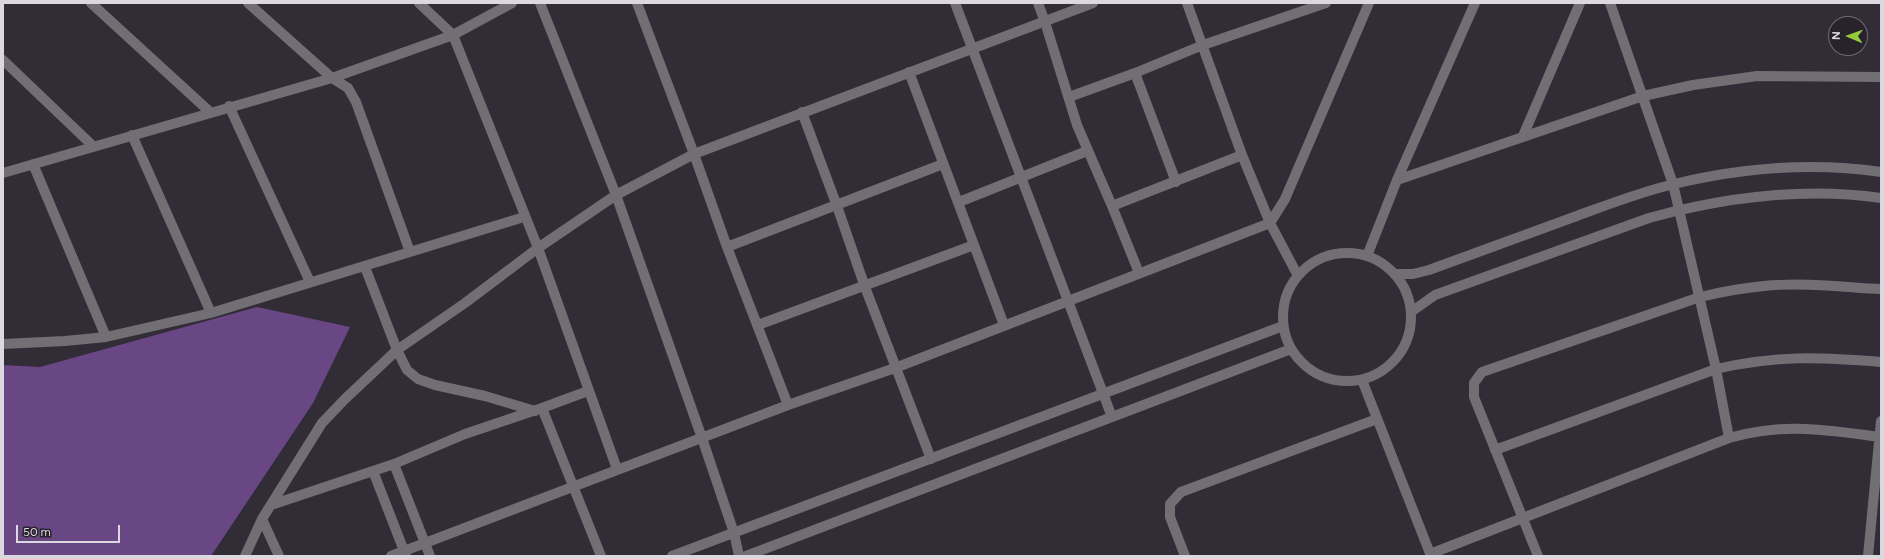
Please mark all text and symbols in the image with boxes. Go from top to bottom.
north arrow [1828,16,1868,56]
text: N [1830,31,1843,40]
scale bar [18,517,122,543]
text: 50 m [23,525,51,539]

